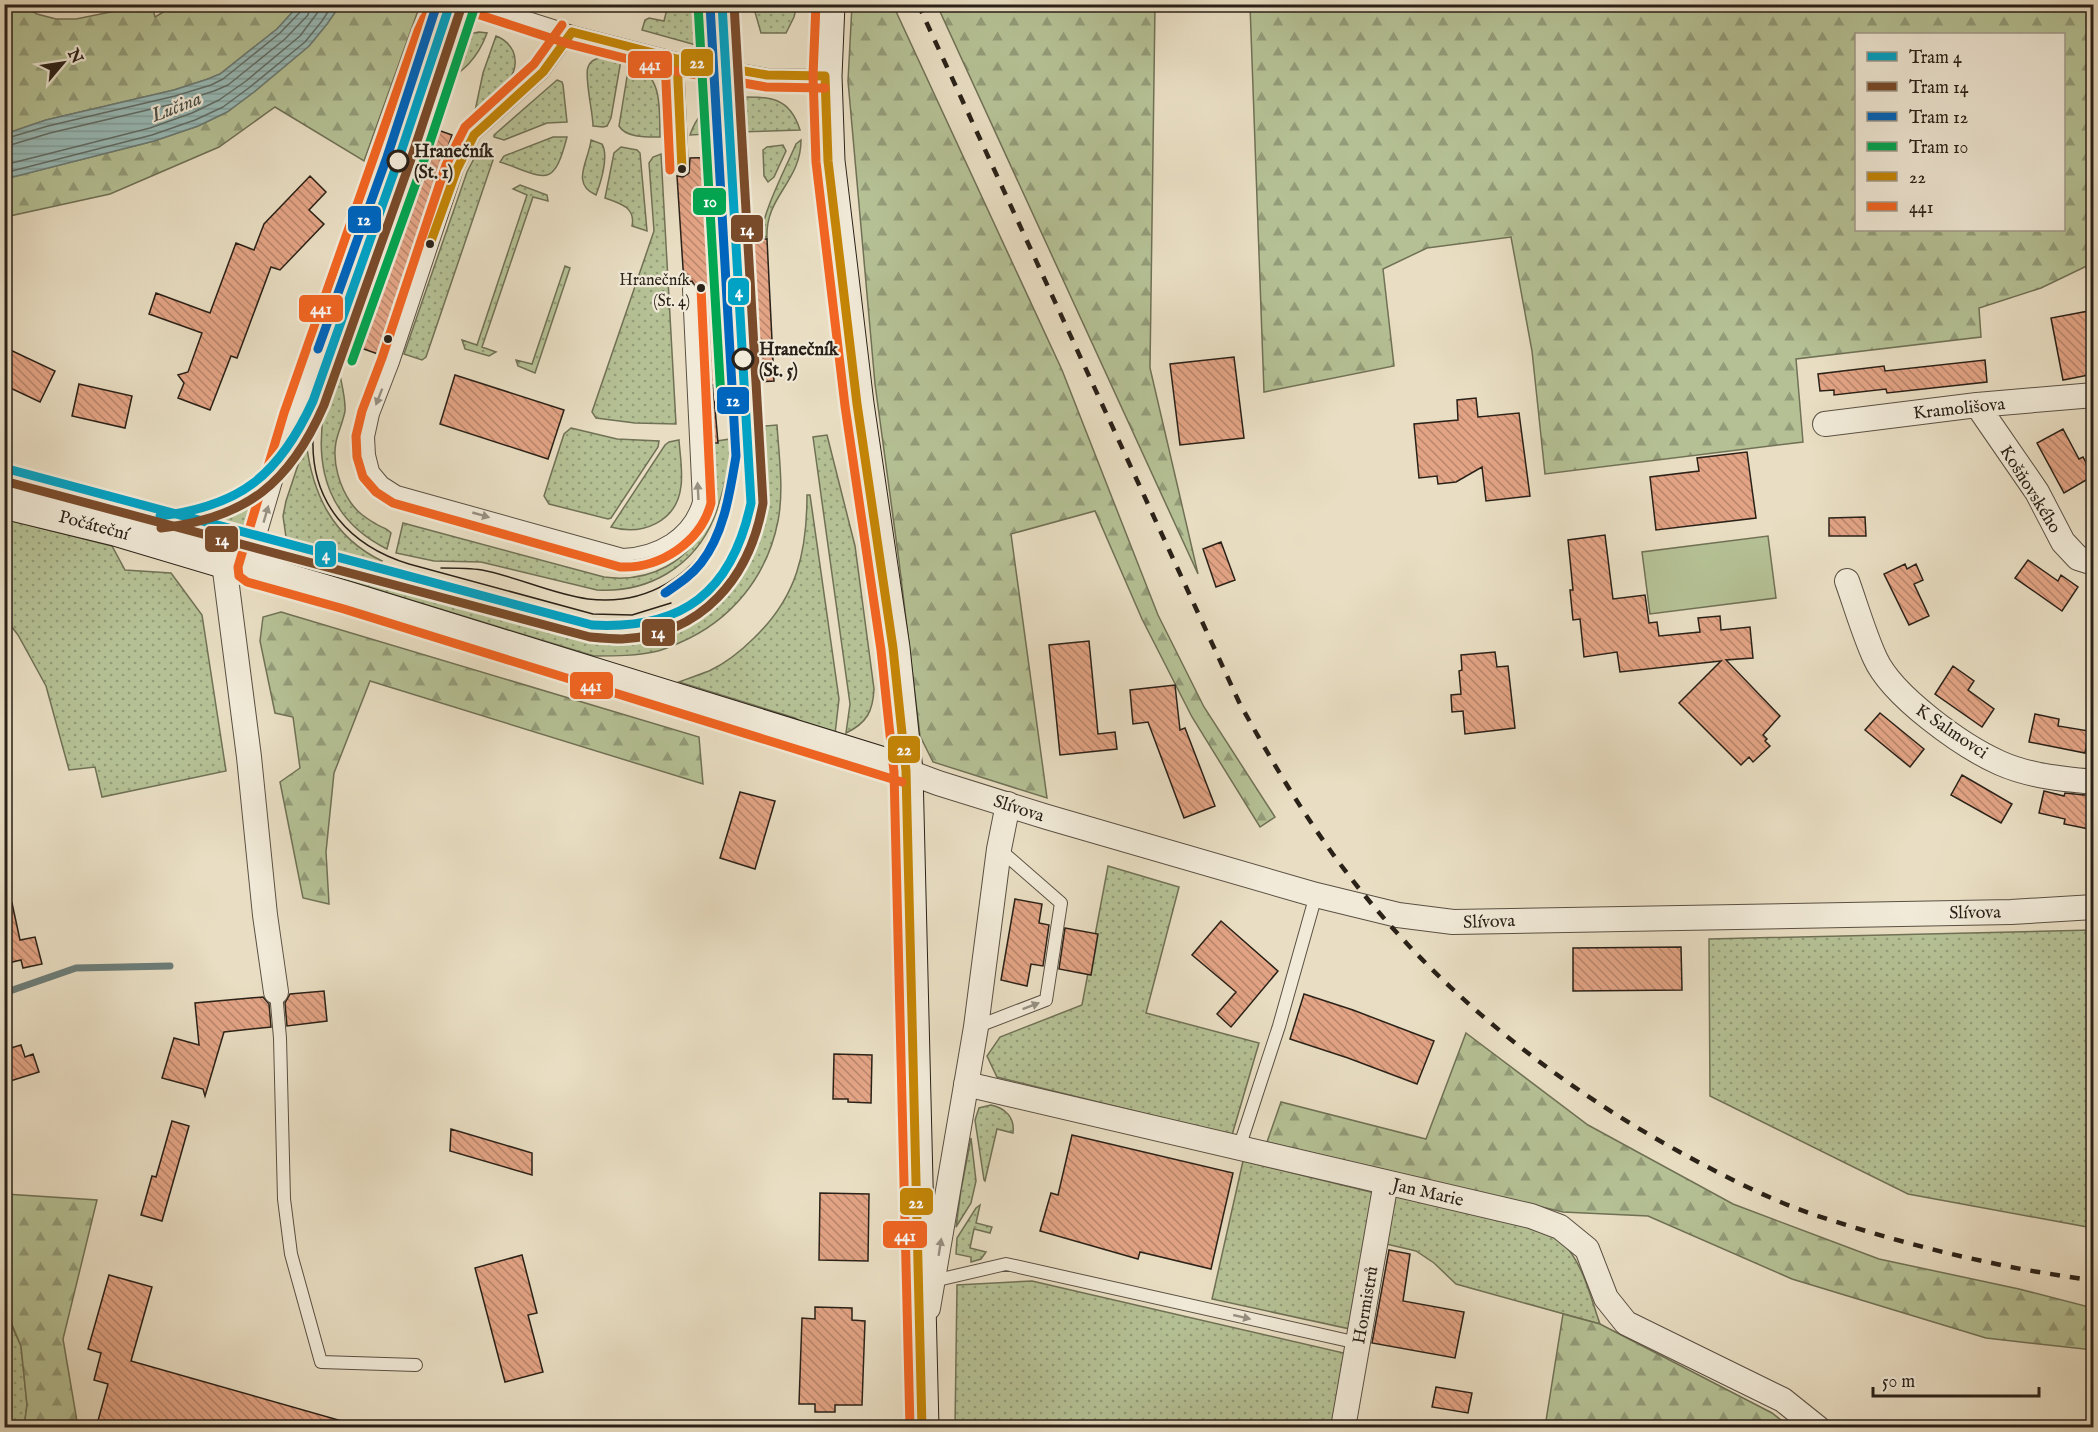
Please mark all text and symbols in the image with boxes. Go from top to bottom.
north arrow [33,33,93,93]
legend [1855,33,2065,231]
text: N [62,45,87,68]
text: Tram 4 [1909,47,1962,70]
line badge: 22 [680,48,714,77]
line badge: 441 [627,50,673,79]
text: 22 [689,54,705,74]
text: 441 [639,56,661,76]
text: Tram 14 [1909,77,1969,100]
water label: Lučina [147,86,205,129]
text: Tram 12 [1909,107,1968,130]
text: Tram 10 [1909,137,1968,160]
place label: Hranečník (St. 1) [414,141,495,185]
marker: Hranečník (St. 1) [387,150,409,172]
unlabelled marker [676,163,688,175]
text: 22 [1909,167,1926,190]
line badge: 10 [692,187,727,216]
text: 10 [703,193,717,213]
text: 441 [1909,197,1933,220]
line badge: 12 [347,205,382,234]
text: 12 [357,211,371,231]
line badge: 14 [730,214,764,243]
text: 14 [740,221,755,241]
unlabelled marker [424,238,436,250]
place label: Hranečník (St. 4) [619,271,690,312]
line badge: 4 [727,277,750,306]
marker: Hranečník (St. 4) [695,282,707,294]
text: 4 [735,283,744,303]
line badge: 441 [298,294,344,323]
text: 441 [310,300,332,320]
unlabelled marker [382,333,394,345]
place label: Hranečník (St. 5) [759,339,840,383]
marker: Hranečník (St. 5) [732,348,754,370]
line badge: 12 [716,386,750,415]
one-way arrow [374,388,384,406]
text: 12 [726,392,740,412]
street label: Kramolišova [1912,393,2006,426]
street label: Košňovského [1994,442,2066,538]
one-way arrow [694,482,703,501]
one-way arrow [262,505,271,523]
street label: Počáteční [56,506,132,547]
one-way arrow [472,511,490,520]
line badge: 14 [204,525,239,553]
text: 14 [215,531,230,551]
line badge: 4 [314,540,337,568]
text: 4 [322,546,331,566]
line badge: 14 [641,618,676,647]
text: 14 [651,624,666,644]
line badge: 441 [569,671,614,700]
text: 441 [580,677,602,697]
street label: K Salmovci [1910,700,1992,765]
line badge: 22 [887,735,921,764]
text: 22 [896,741,912,761]
street label: Slívova [990,790,1047,828]
street label: Slívova [1949,902,2001,925]
street label: Slívova [1463,910,1516,935]
one-way arrow [1022,1001,1040,1011]
street label: Jan Marie [1388,1174,1466,1213]
line badge: 22 [899,1187,934,1216]
text: 22 [908,1194,924,1214]
line badge: 441 [882,1220,928,1249]
text: 441 [894,1227,916,1247]
one-way arrow [935,1238,944,1257]
street label: Hormistrů [1348,1265,1385,1346]
one-way arrow [1232,1313,1251,1322]
scale bar [1873,1360,2040,1398]
text: 50 m [1882,1371,1915,1394]

